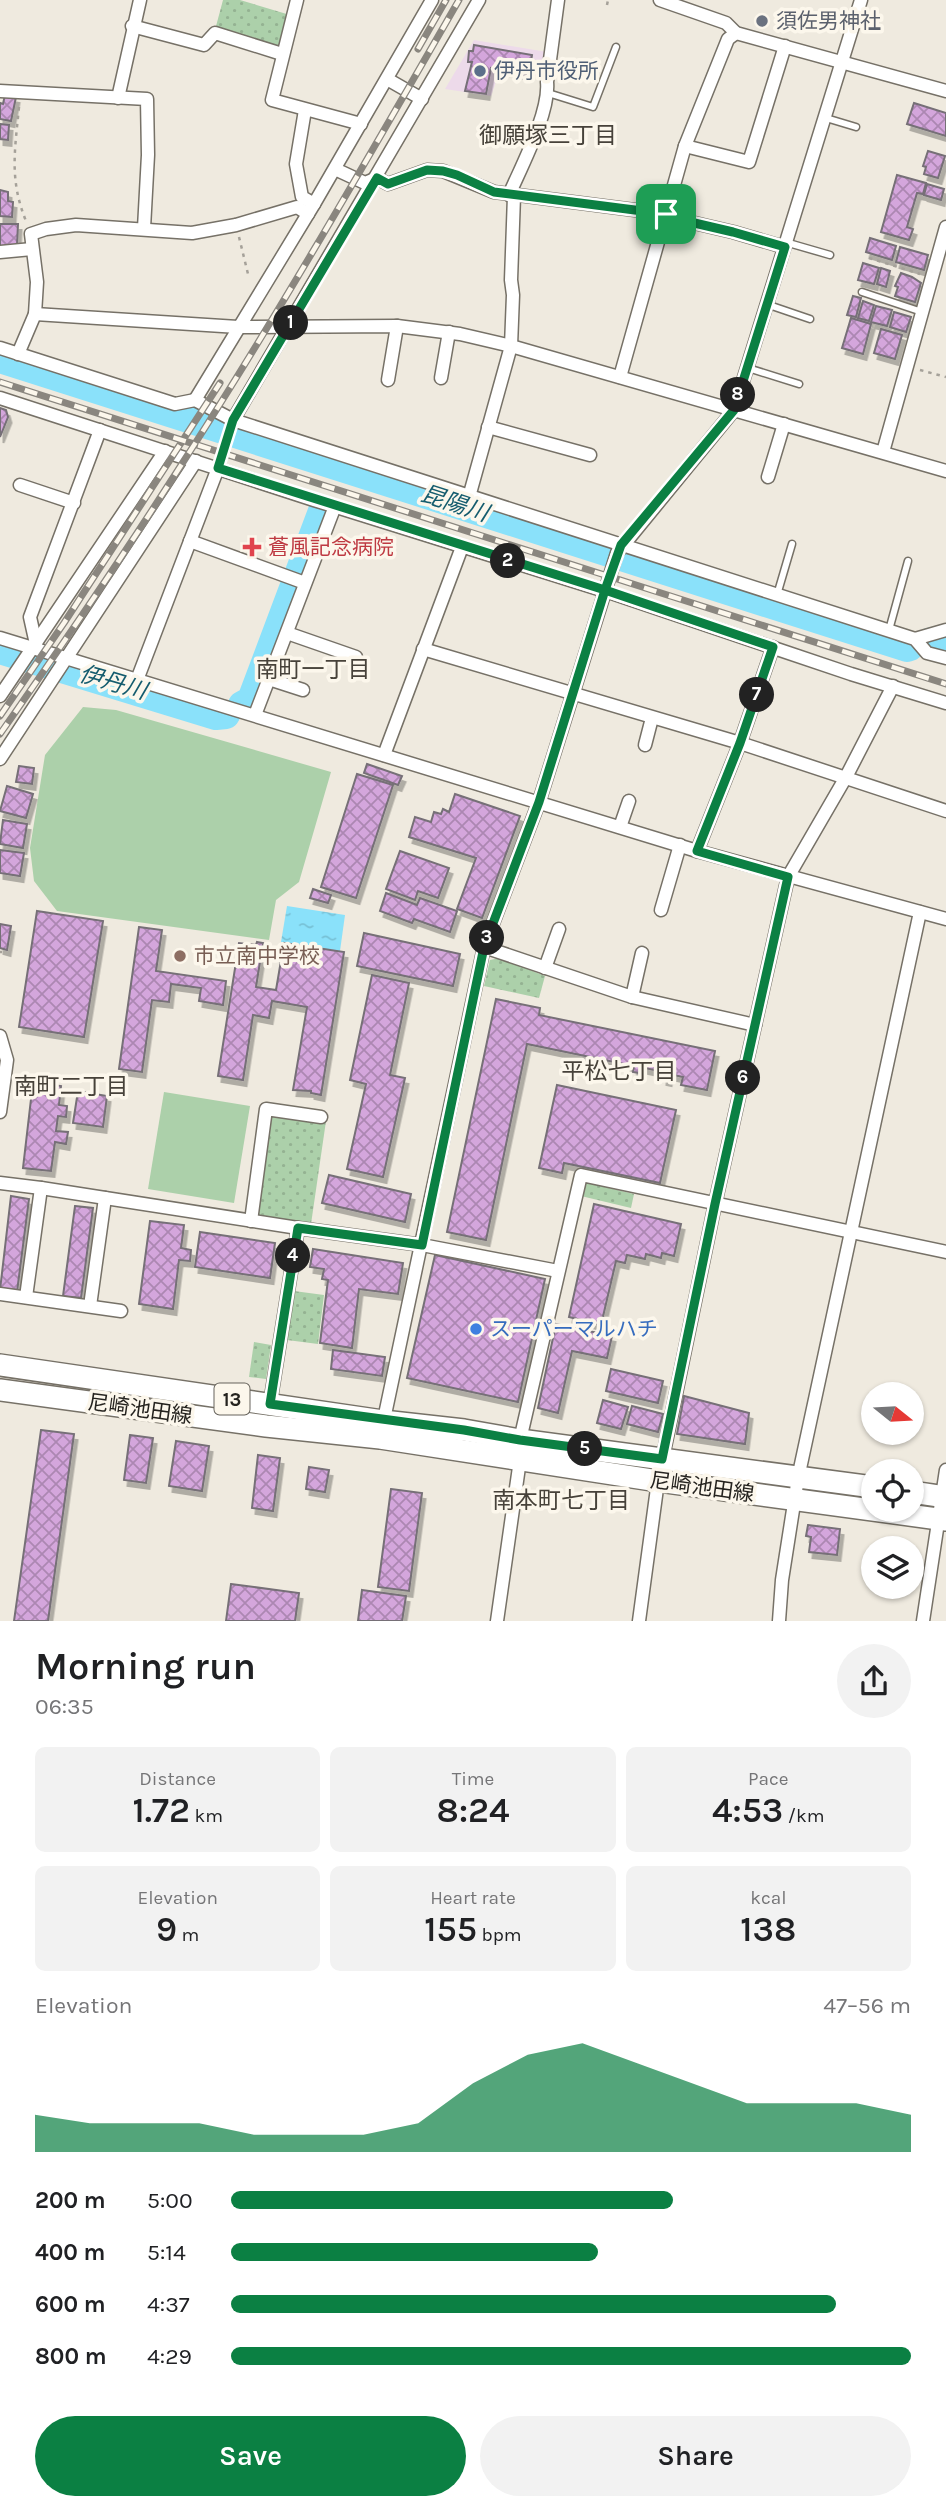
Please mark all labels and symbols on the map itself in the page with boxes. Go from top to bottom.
place label: 須佐男神社 [776,9,881,33]
marker: 須佐男神社 [754,13,770,29]
place label: 伊丹市役所 [494,59,599,83]
marker: 伊丹市役所 [472,63,488,79]
district label: 御願塚三丁目 [479,122,617,149]
pin [636,184,696,244]
pin: 1 [274,306,308,340]
pin: 8 [720,378,756,412]
water label: 昆陽川 [418,480,495,528]
place label: 蒼風記念病院 [268,535,394,559]
marker: 蒼風記念病院 [242,537,262,557]
pin: 2 [490,544,526,578]
district label: 南町一丁目 [256,656,371,683]
water label: 伊丹川 [76,660,153,706]
pin: 7 [740,678,774,712]
pin: 3 [470,920,504,956]
place label: 市立南中学校 [194,944,320,968]
marker: 市立南中学校 [172,948,188,964]
district label: 平松七丁目 [562,1058,677,1085]
pin: 6 [726,1060,760,1096]
district label: 南町二丁目 [14,1073,129,1100]
pin: 4 [276,1238,310,1274]
place label: スーパーマルハチ [490,1317,658,1341]
marker: スーパーマルハチ [468,1321,484,1337]
north arrow [861,1382,924,1446]
road number: 13 [215,1384,250,1414]
street label: 尼崎池田線 [86,1390,194,1428]
pin: 5 [568,1432,602,1466]
street label: 尼崎池田線 [648,1468,756,1506]
district label: 南本町七丁目 [492,1487,630,1514]

